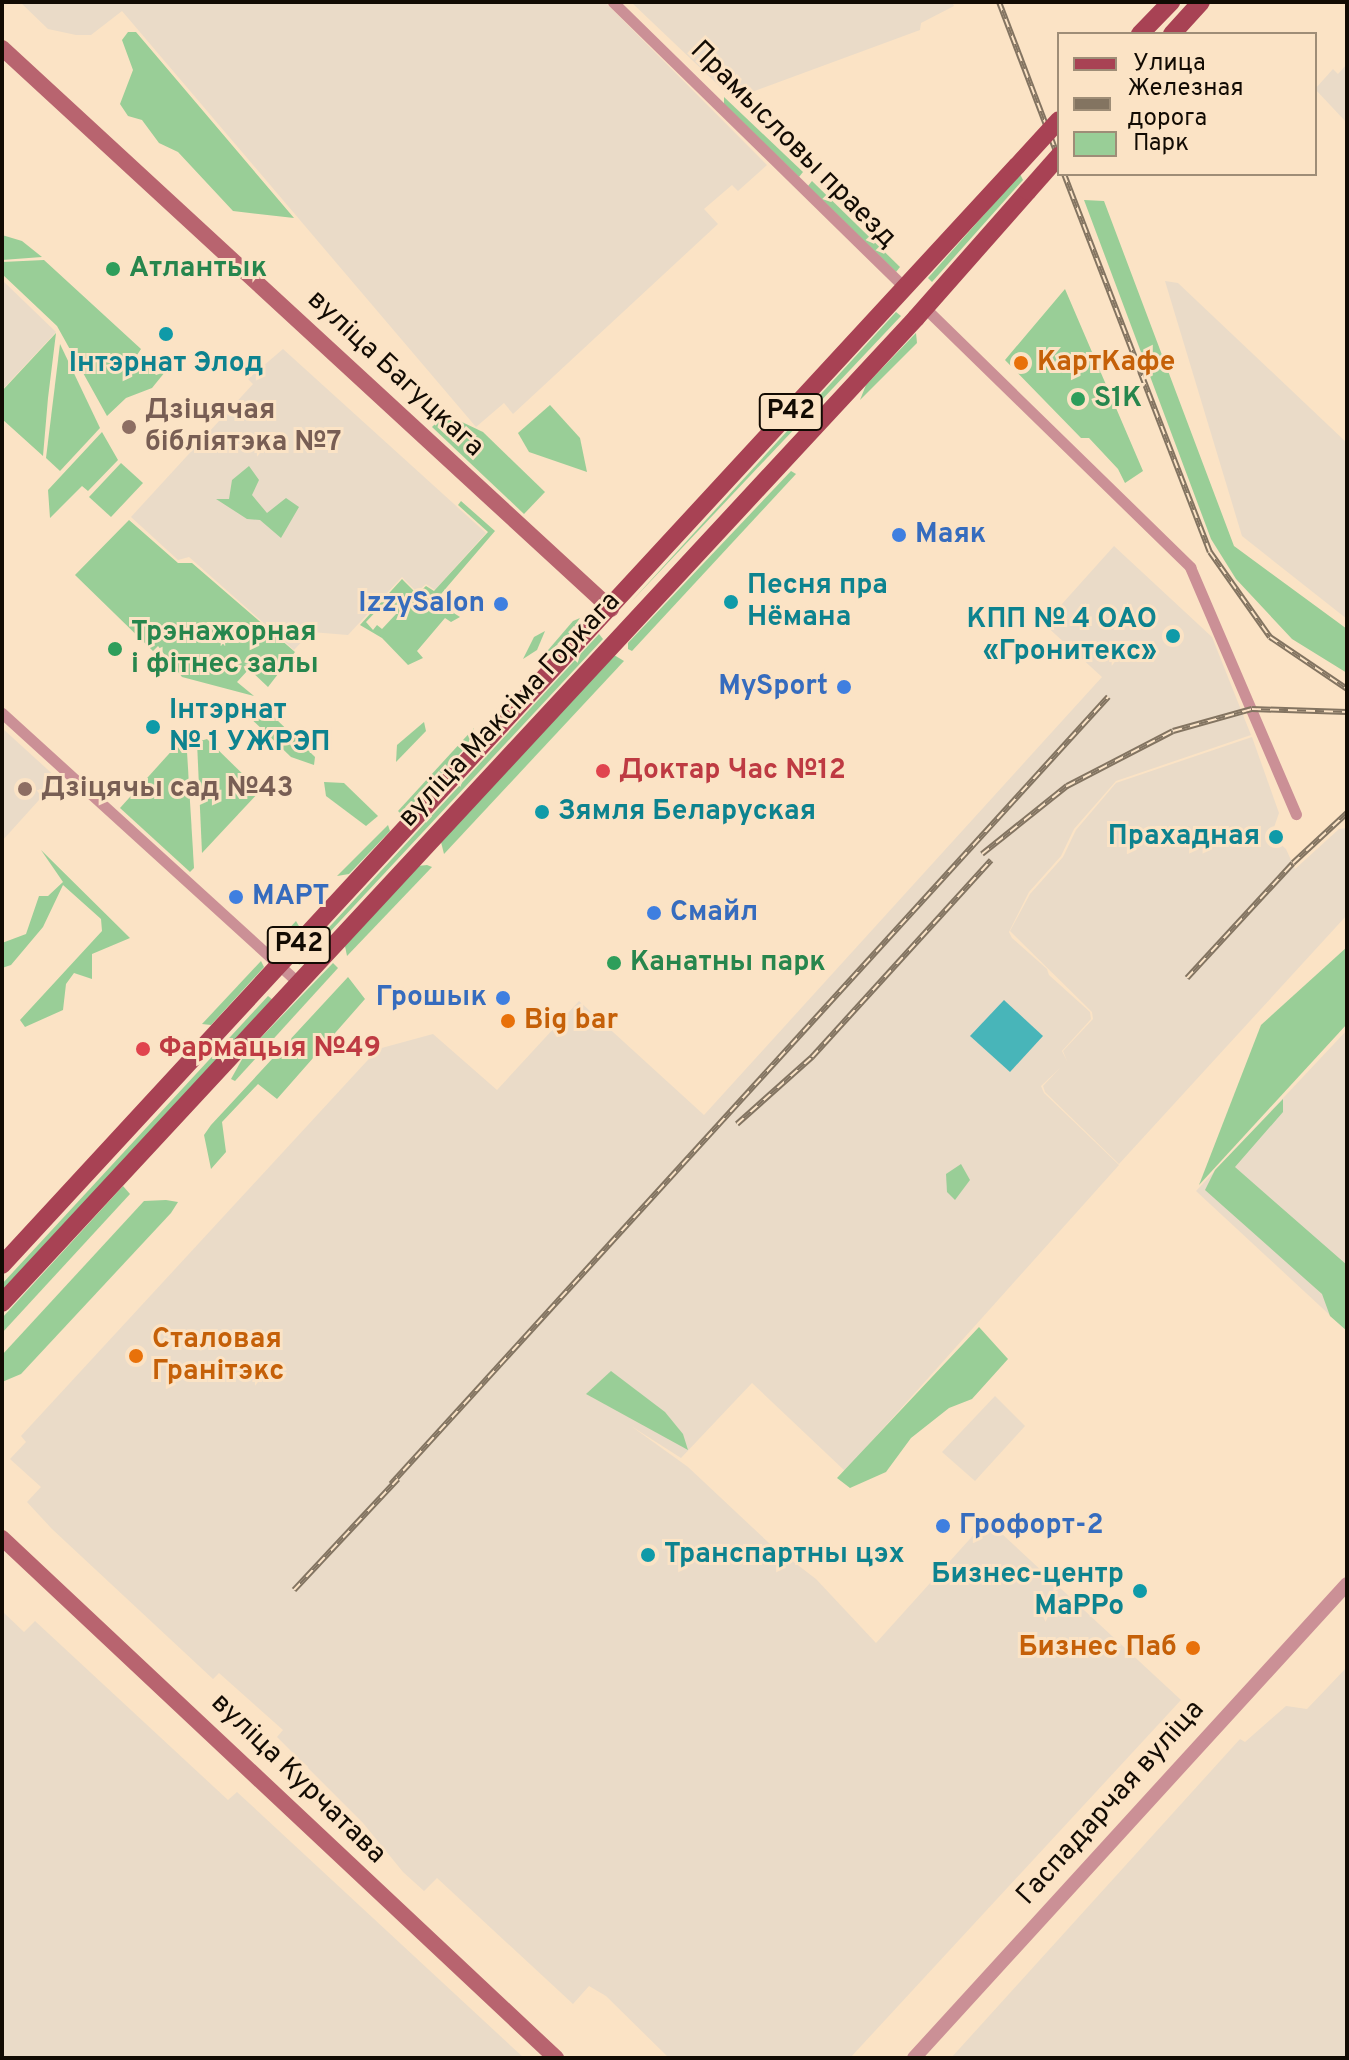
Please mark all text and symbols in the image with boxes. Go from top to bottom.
legend [1057,32,1317,176]
street label: Прамысловы праезд [683,35,903,255]
text: Улица [1133,49,1206,79]
text: Железная дорога [1127,74,1244,134]
text: Парк [1133,129,1189,159]
place label: Атлантык [129,252,267,286]
marker: Атлантык [104,260,122,278]
street label: вуліца Багуцкага [300,283,490,465]
marker: Інтэрнат Элод [157,325,175,343]
place label: КартКафе [1037,346,1175,380]
place label: Інтэрнат Элод [69,347,263,381]
marker: КартКафе [1012,354,1030,372]
place label: S1K [1094,382,1142,416]
road number: Р42 [757,390,825,434]
marker: S1K [1069,390,1087,408]
place label: Дзіцячая бібліятэка №7 [145,394,342,460]
marker: Дзіцячая бібліятэка №7 [120,418,138,436]
place label: Маяк [915,518,986,552]
marker: Маяк [890,526,908,544]
place label: Песня пра Нёмана [747,569,888,635]
street label: вуліца Максіма Горкага [392,585,628,835]
place label: IzzySalon [358,587,485,621]
marker: Песня пра Нёмана [722,593,740,611]
marker: IzzySalon [492,595,510,613]
place label: КПП № 4 ОАО «Гронитекс» [967,603,1157,669]
place label: Трэнажорная і фітнес залы [131,616,319,682]
marker: КПП № 4 ОАО «Гронитекс» [1164,627,1182,645]
marker: Трэнажорная і фітнес залы [106,640,124,658]
place label: MySport [718,670,828,704]
marker: MySport [835,678,853,696]
place label: Інтэрнат № 1 УЖРЭП [169,694,330,760]
marker: Інтэрнат № 1 УЖРЭП [144,718,162,736]
place label: Доктар Час №12 [619,754,846,788]
marker: Доктар Час №12 [594,762,612,780]
place label: Дзіцячы сад №43 [41,772,293,806]
marker: Дзіцячы сад №43 [16,780,34,798]
place label: Зямля Беларуская [558,795,816,829]
marker: Зямля Беларуская [533,803,551,821]
place label: Прахадная [1108,820,1260,854]
marker: Прахадная [1267,828,1285,846]
place label: МАРТ [252,880,329,914]
marker: МАРТ [227,888,245,906]
place label: Смайл [670,896,758,930]
marker: Смайл [645,904,663,922]
road number: Р42 [265,923,333,967]
place label: Канатны парк [630,946,826,980]
marker: Канатны парк [605,954,623,972]
place label: Грошык [376,981,487,1015]
marker: Грошык [494,989,512,1007]
place label: Big bar [524,1004,618,1038]
marker: Big bar [499,1012,517,1030]
place label: Фармацыя №49 [159,1032,381,1066]
marker: Фармацыя №49 [134,1040,152,1058]
place label: Сталовая Гранітэкс [152,1323,284,1389]
marker: Сталовая Гранітэкс [127,1347,145,1365]
place label: Грофорт-2 [959,1509,1104,1543]
marker: Грофорт-2 [934,1517,952,1535]
place label: Транспартны цэх [664,1538,905,1572]
marker: Транспартны цэх [639,1546,657,1564]
place label: Бизнес-центр МаРРо [931,1558,1124,1624]
marker: Бизнес-центр МаРРо [1131,1582,1149,1600]
place label: Бизнес Паб [1018,1631,1177,1665]
marker: Бизнес Паб [1184,1639,1202,1657]
street label: вуліца Курчатава [203,1687,393,1871]
street label: Гаспадарчая вуліца [1010,1694,1212,1912]

